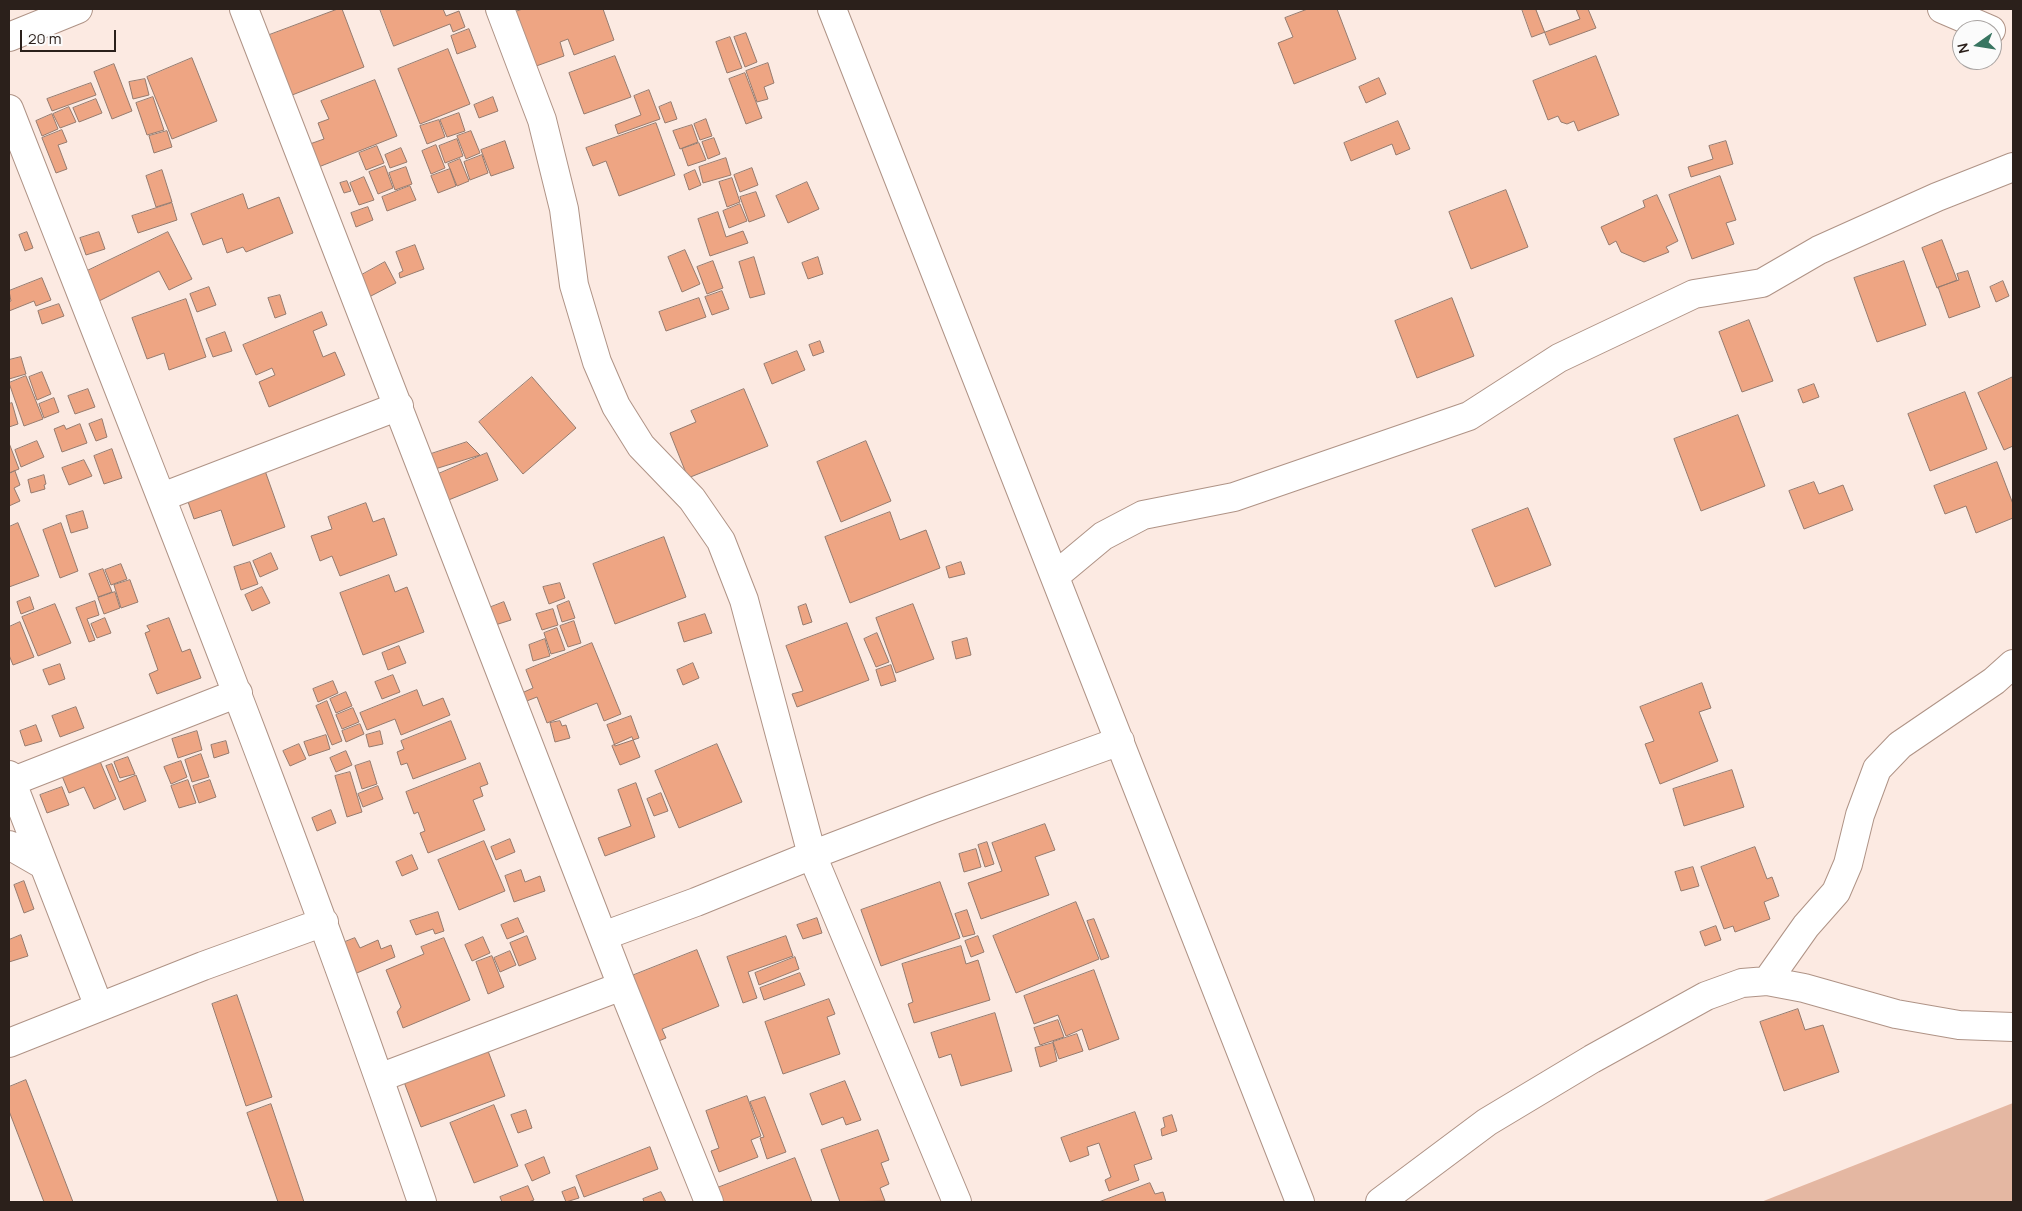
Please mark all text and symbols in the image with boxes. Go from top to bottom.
scale bar [22,20,119,52]
north arrow [1952,20,2002,70]
text: 20 m [28,28,61,49]
text: N [1952,41,1973,55]

